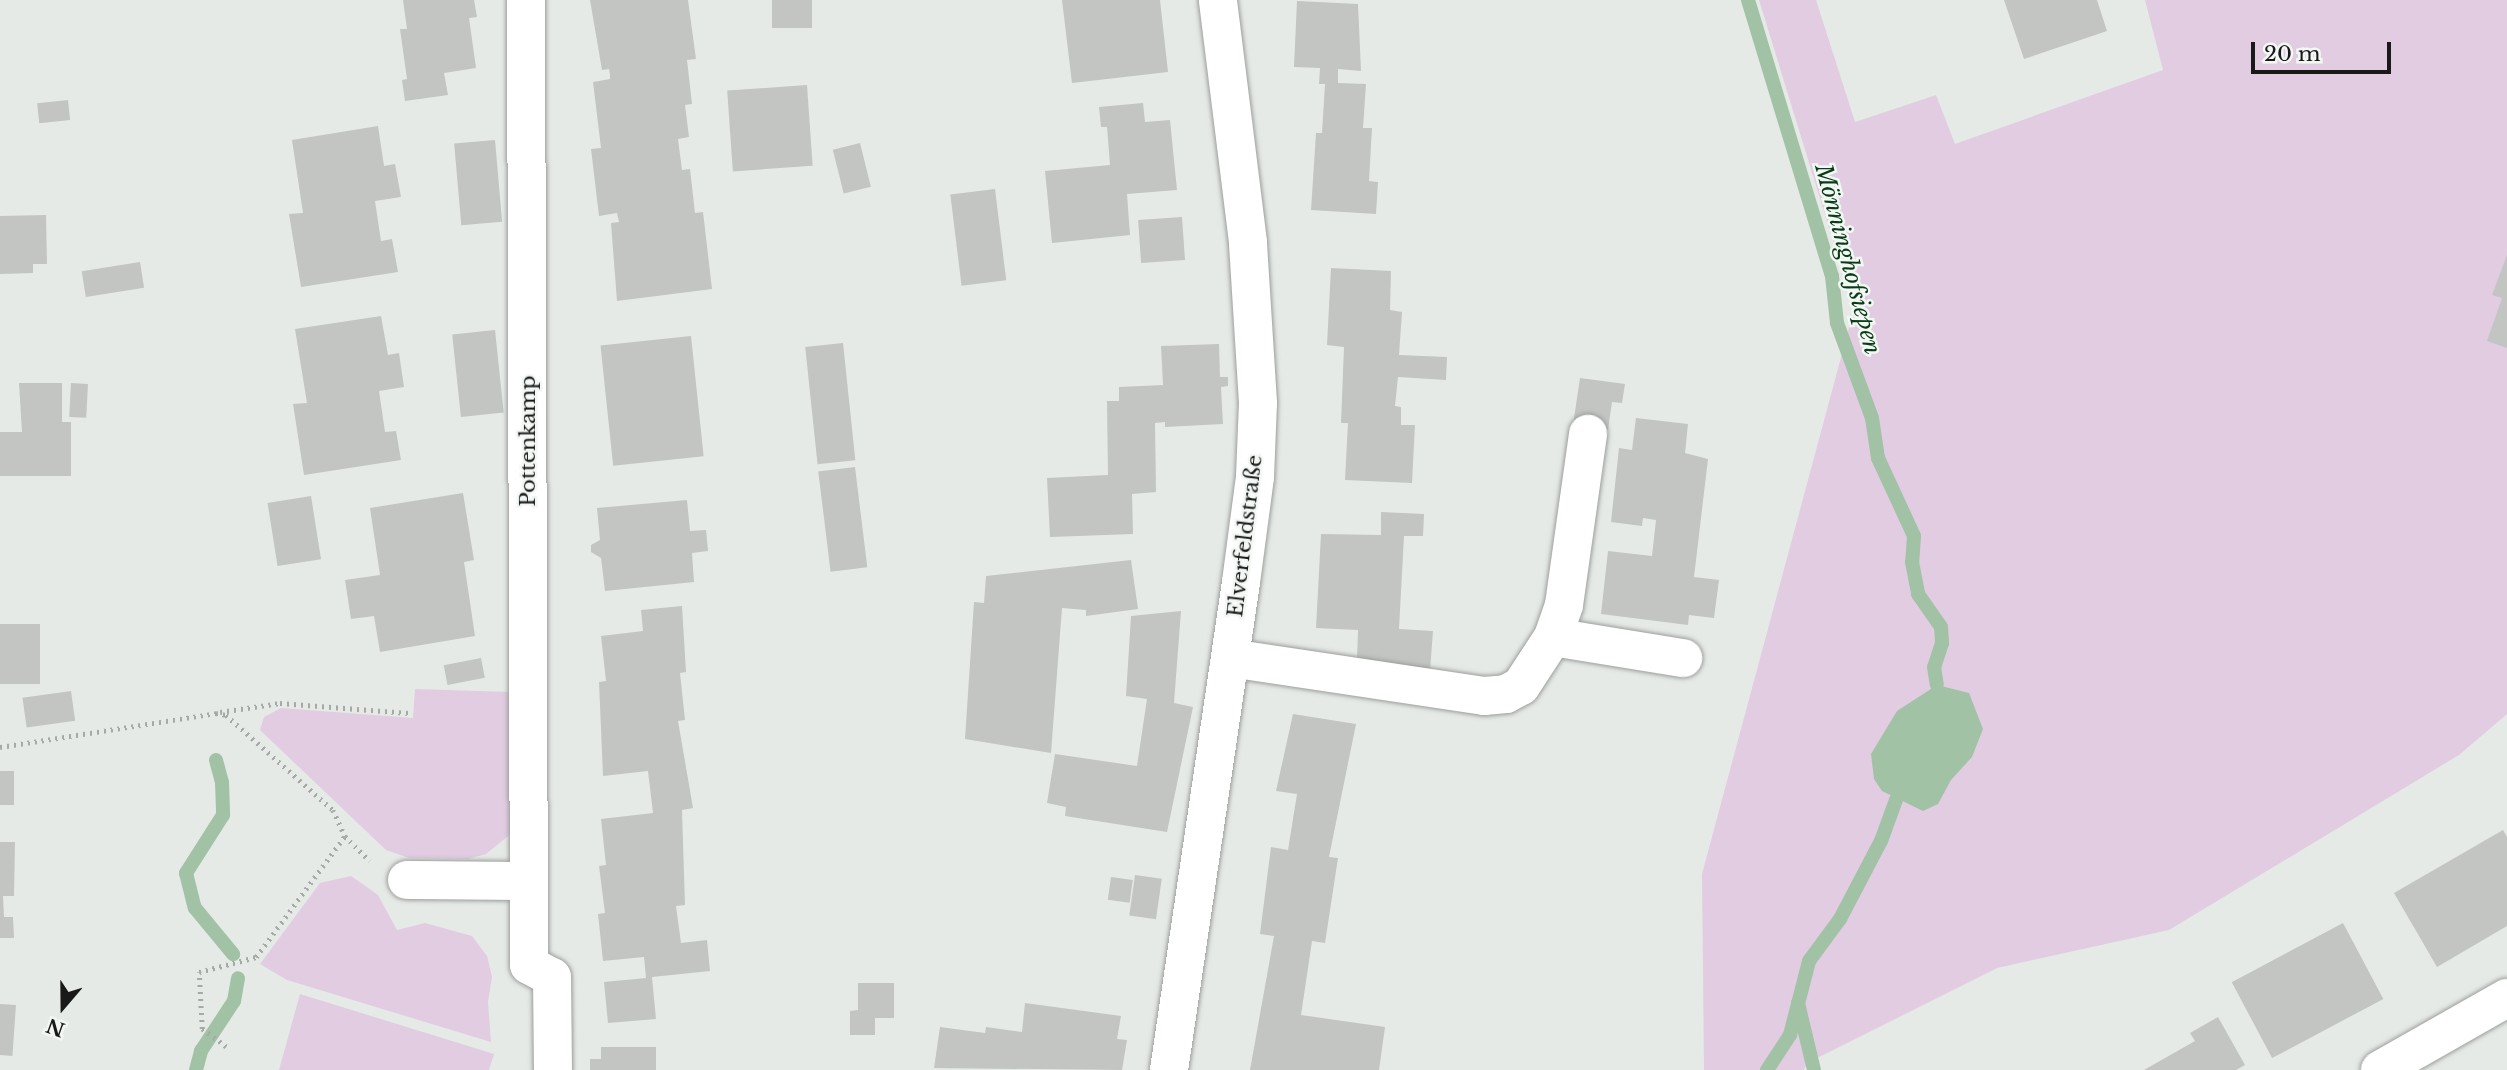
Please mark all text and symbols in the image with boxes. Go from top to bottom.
scale bar [2255,28,2395,72]
text: 20 m [2264,41,2321,67]
water label: Mönninghofsiepen [1809,161,1887,357]
street label: Pottenkamp [515,375,541,507]
street label: Elverfeldstraße [1223,453,1267,619]
north arrow [28,972,98,1042]
text: N [43,1013,68,1041]

